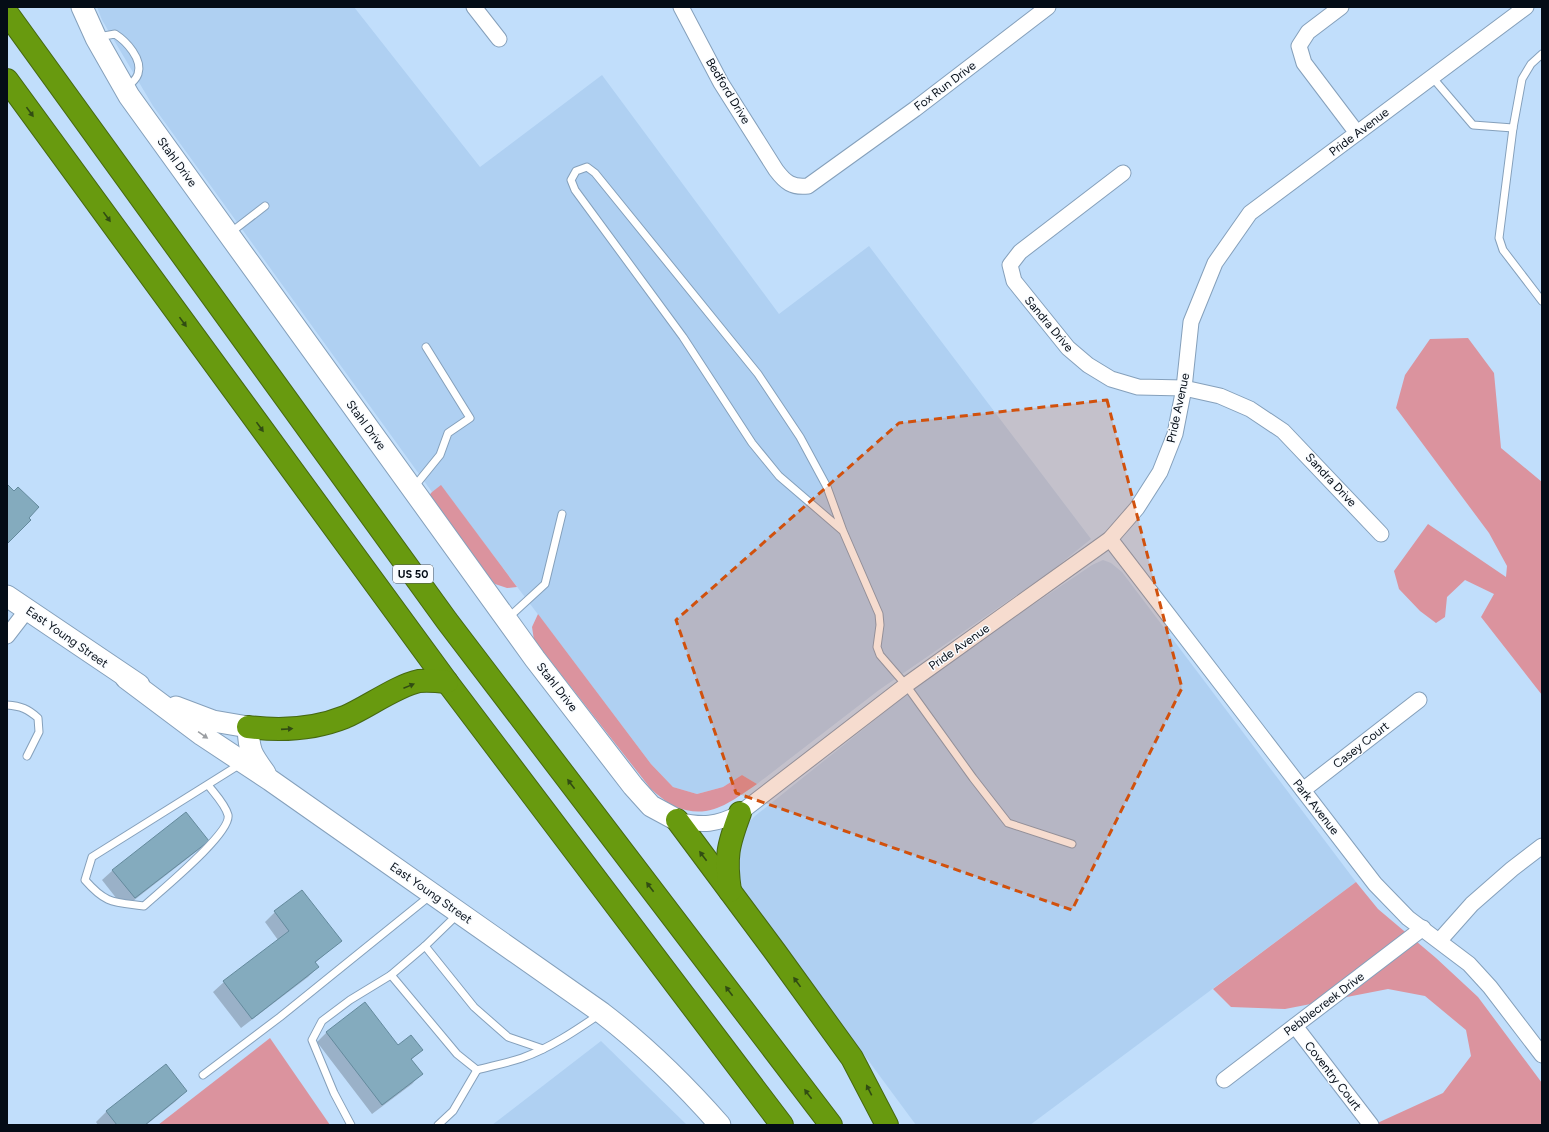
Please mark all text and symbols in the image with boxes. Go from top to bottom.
street label: Bedford Drive [703,56,753,127]
street label: Fox Run Drive [911,58,979,114]
street label: Pride Avenue [1326,105,1392,159]
one-way arrow [26,106,34,117]
street label: Stahl Drive [154,134,200,190]
one-way arrow [103,211,111,222]
street label: Sandra Drive [1022,293,1077,355]
one-way arrow [179,316,188,327]
street label: Pride Avenue [1164,371,1192,444]
street label: Stahl Drive [343,397,389,453]
one-way arrow [256,421,264,432]
street label: Sandra Drive [1303,450,1360,510]
road number: US 50 [393,565,433,583]
street label: East Young Street [23,604,111,671]
street label: Pride Avenue [926,621,992,673]
street label: Stahl Drive [534,660,581,715]
one-way arrow [403,682,415,688]
street label: Casey Court [1330,719,1392,771]
one-way arrow [281,725,293,732]
one-way arrow [197,731,208,739]
street label: Park Avenue [1290,777,1342,838]
one-way arrow [567,778,575,789]
one-way arrow [698,850,707,861]
street label: East Young Street [387,860,475,927]
one-way arrow [646,882,654,893]
street label: Pebblecreek Drive [1281,969,1367,1039]
one-way arrow [794,977,802,987]
one-way arrow [725,985,733,996]
street label: Coventry Court [1302,1039,1365,1114]
one-way arrow [865,1085,872,1096]
one-way arrow [804,1089,812,1099]

